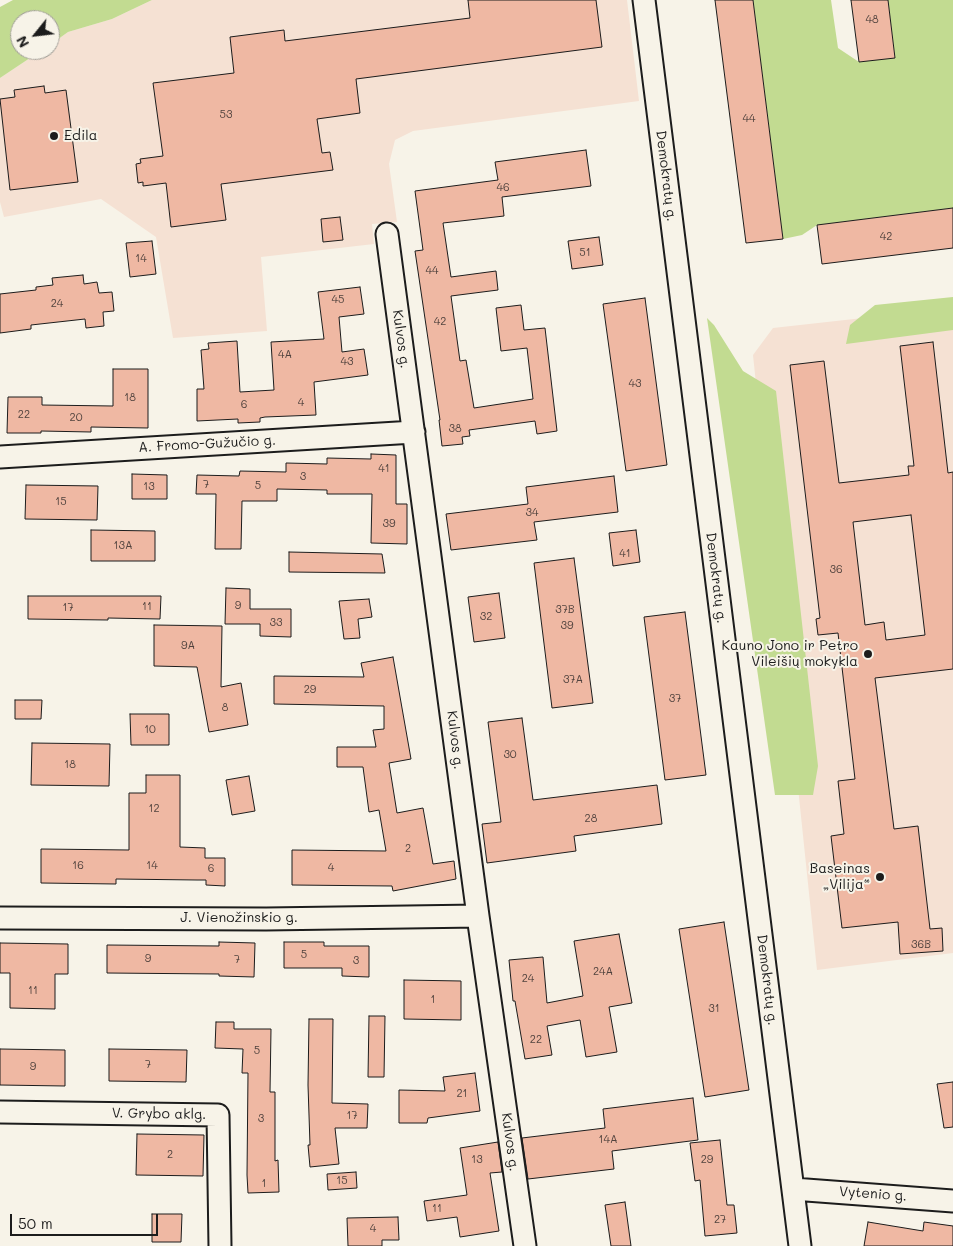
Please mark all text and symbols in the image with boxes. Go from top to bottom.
north arrow [10,10,60,60]
house number: 48 [865,13,879,27]
text: N [11,33,33,51]
house number: 53 [220,108,232,122]
house number: 44 [743,112,755,126]
place label: Edila [64,128,97,144]
marker: Edila [48,130,60,142]
street label: Demokratų g. [652,130,680,222]
house number: 46 [496,181,510,195]
house number: 42 [880,230,892,244]
house number: 51 [579,246,591,260]
house number: 14 [135,252,147,266]
house number: 44 [426,264,438,278]
house number: 45 [332,293,344,307]
house number: 24 [51,297,63,311]
street label: Kulvos g. [389,309,413,369]
house number: 42 [434,315,446,329]
house number: 4A [278,348,292,362]
house number: 43 [341,355,353,369]
house number: 43 [629,377,641,391]
house number: 18 [124,391,136,405]
house number: 4 [298,396,304,410]
house number: 6 [241,398,247,412]
house number: 22 [18,408,30,422]
house number: 20 [70,411,82,425]
house number: 38 [448,422,462,436]
street label: A. Fromo-Gužučio g. [138,432,276,456]
house number: 41 [378,462,390,476]
house number: 3 [300,470,306,484]
house number: 7 [203,478,209,492]
house number: 5 [255,479,261,493]
house number: 13 [143,480,155,494]
house number: 15 [55,495,67,509]
house number: 34 [526,506,538,520]
house number: 39 [383,517,395,531]
street label: Demokratų g. [702,532,730,624]
house number: 13A [114,539,132,553]
house number: 41 [619,547,631,561]
house number: 36 [829,563,843,577]
house number: 9 [235,599,241,613]
house number: 11 [142,600,152,614]
house number: 17 [62,601,74,615]
house number: 37B [555,603,575,617]
house number: 32 [480,610,492,624]
house number: 33 [270,616,282,630]
house number: 39 [561,619,573,633]
place label: Kauno Jono ir Petro Vileišių mokykla [722,638,858,670]
house number: 9A [181,639,195,653]
marker: Kauno Jono ir Petro Vileišių mokykla [862,648,874,660]
house number: 37A [563,673,583,687]
house number: 29 [304,683,316,697]
house number: 37 [669,692,681,706]
house number: 8 [222,701,228,715]
street label: Kulvos g. [443,710,467,770]
house number: 10 [144,723,156,737]
house number: 30 [503,748,517,762]
house number: 18 [64,758,76,772]
house number: 12 [148,802,160,816]
house number: 28 [585,812,597,826]
house number: 2 [405,842,411,856]
house number: 16 [72,859,84,873]
house number: 14 [146,859,158,873]
house number: 4 [328,861,334,875]
place label: Baseinas „Vilija“ [810,861,870,894]
house number: 6 [208,862,214,876]
marker: Baseinas „Vilija“ [874,871,886,883]
street label: J. Vienožinskio g. [180,910,298,926]
street label: Demokratų g. [753,934,781,1026]
house number: 36B [911,938,931,952]
house number: 5 [301,948,307,962]
house number: 9 [145,952,151,966]
house number: 7 [234,953,240,967]
house number: 3 [353,954,359,968]
house number: 24A [593,965,613,979]
house number: 24 [522,972,534,986]
house number: 11 [28,984,38,998]
house number: 1 [431,993,435,1007]
house number: 31 [708,1002,720,1016]
house number: 22 [530,1033,542,1047]
house number: 5 [254,1044,260,1058]
house number: 7 [145,1058,151,1072]
house number: 9 [30,1060,36,1074]
house number: 21 [456,1087,468,1101]
street label: V. Grybo aklg. [112,1105,206,1123]
house number: 17 [346,1109,358,1123]
house number: 3 [258,1112,264,1126]
street label: Kulvos g. [498,1112,522,1172]
house number: 14A [599,1133,617,1147]
house number: 2 [167,1148,173,1162]
house number: 13 [471,1153,483,1167]
house number: 29 [701,1153,713,1167]
house number: 15 [336,1174,348,1188]
house number: 1 [262,1177,266,1191]
street label: Vytenio g. [838,1183,908,1205]
house number: 11 [432,1202,442,1216]
scale bar [12,1204,160,1236]
text: 50 m [18,1213,53,1233]
house number: 27 [714,1213,726,1227]
house number: 4 [370,1222,376,1236]

